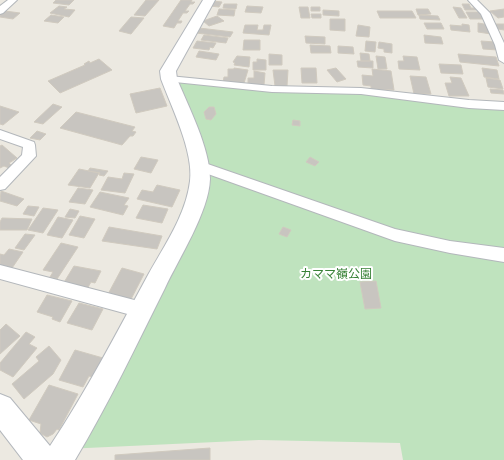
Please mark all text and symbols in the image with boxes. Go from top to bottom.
park label: カママ嶺公園 [300,266,372,280]

